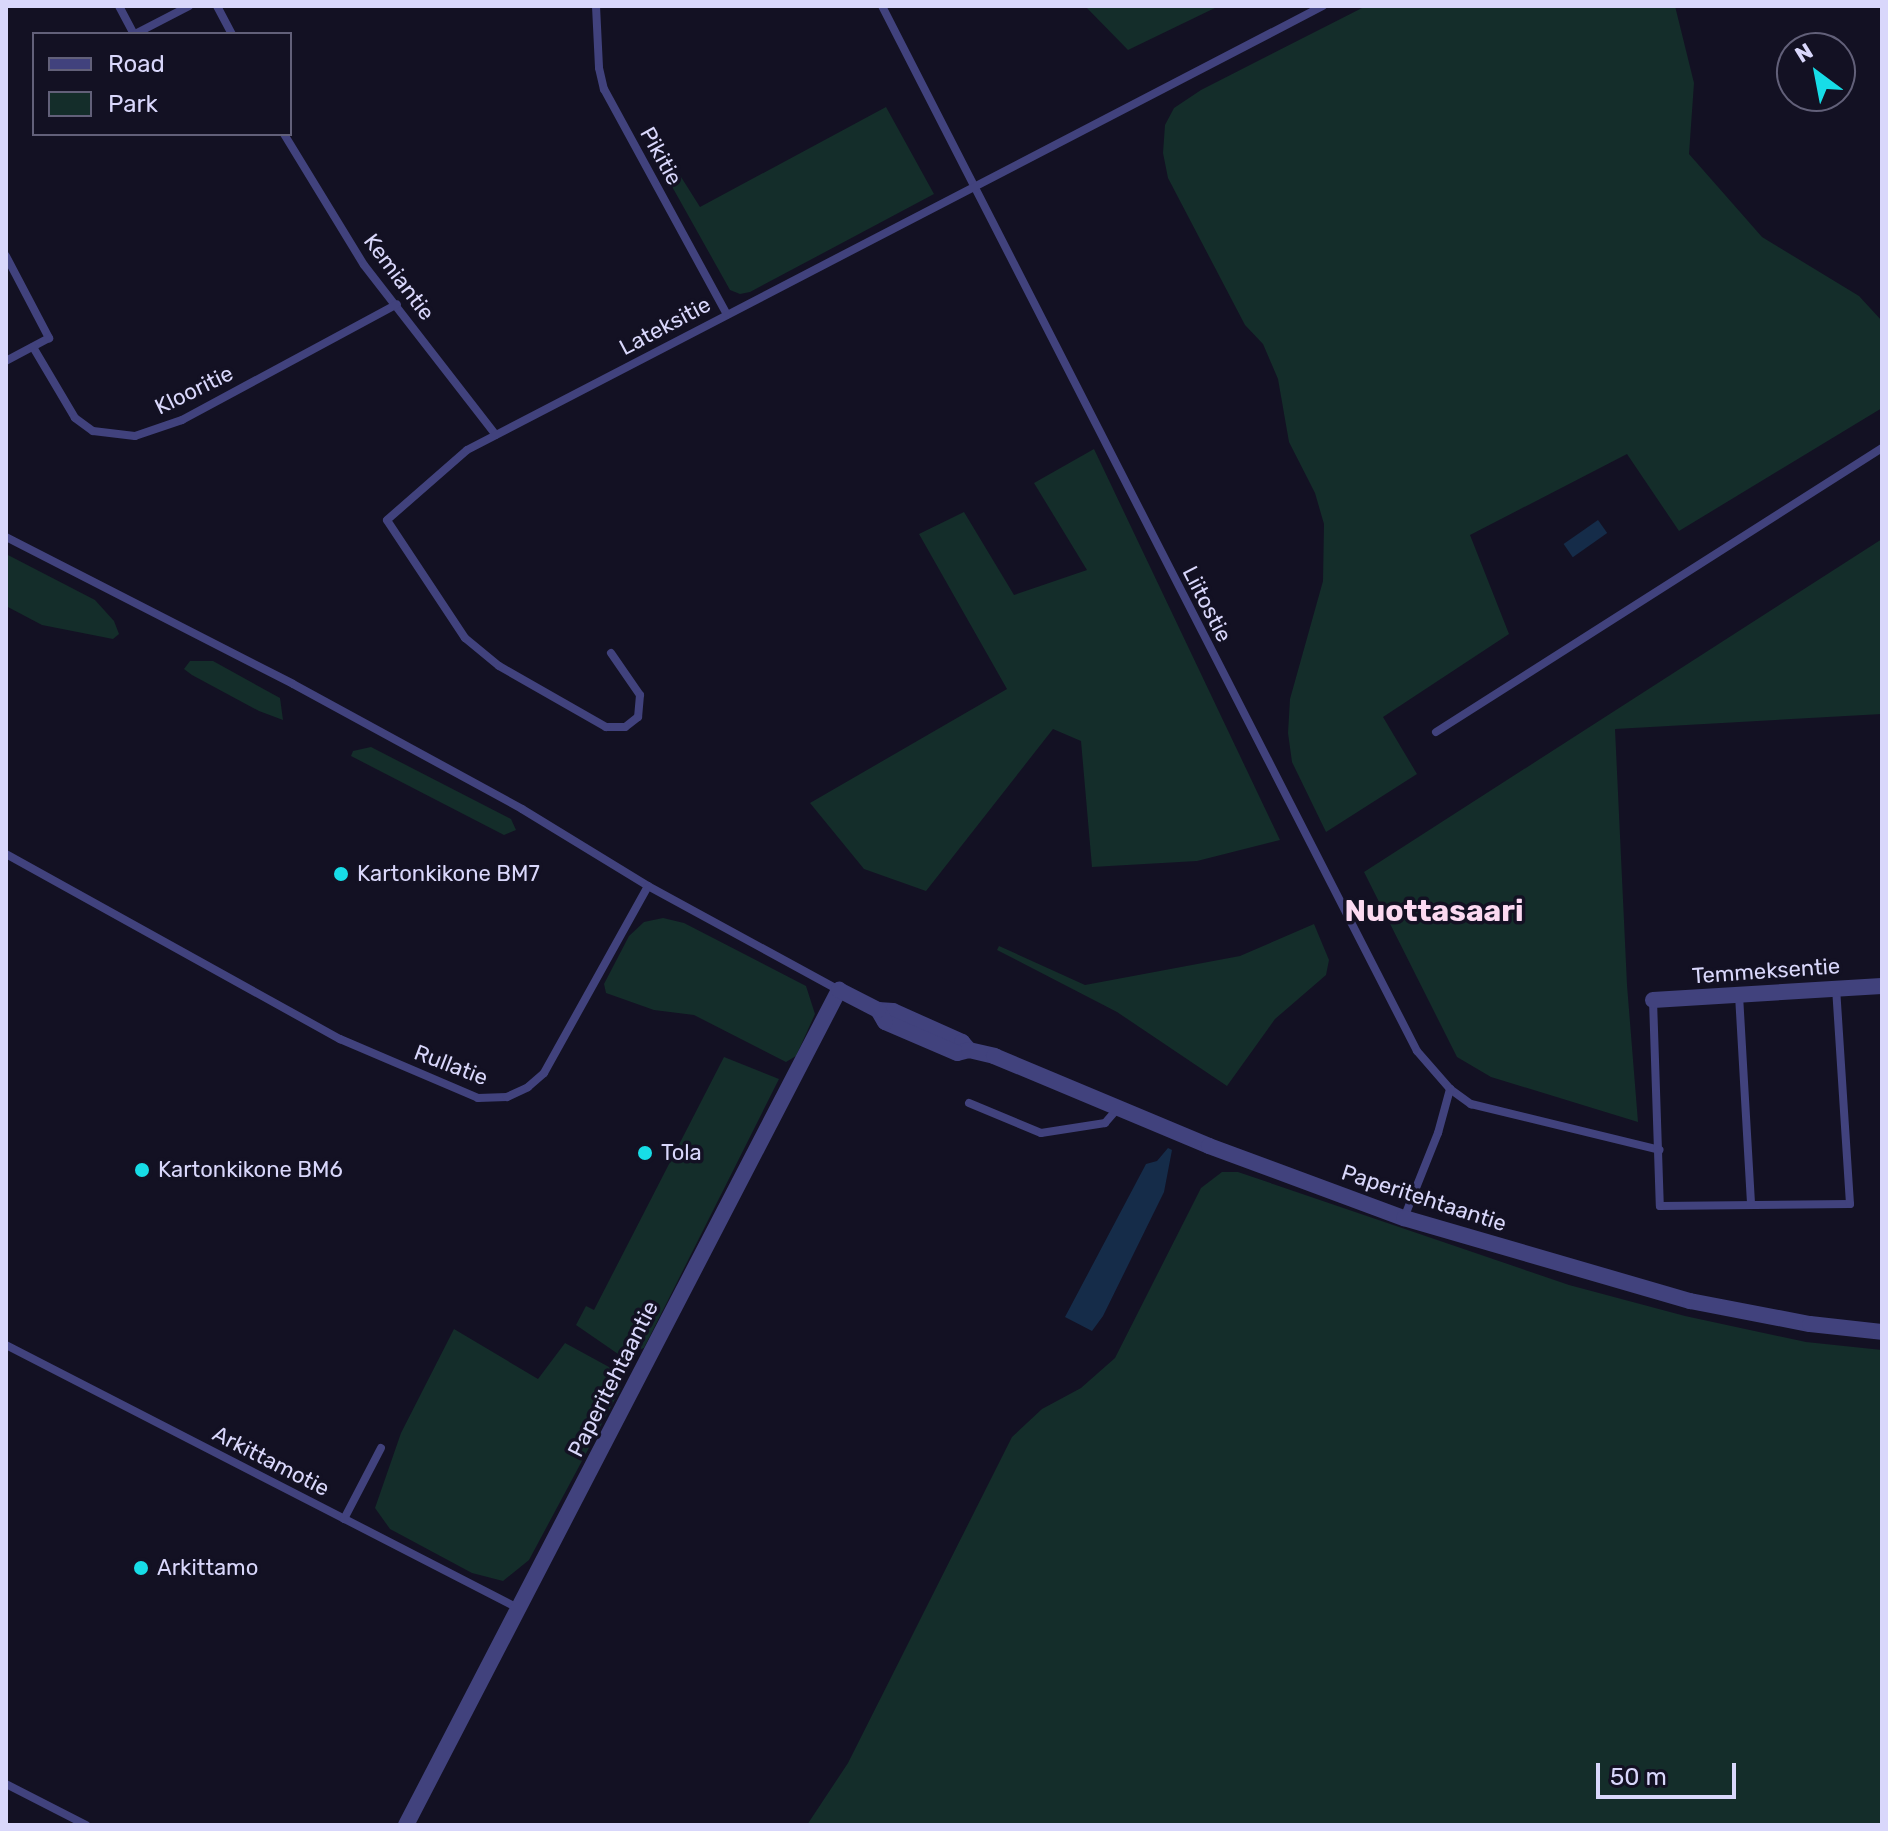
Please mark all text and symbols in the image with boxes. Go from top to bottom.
legend [32,32,292,136]
north arrow [1776,32,1856,112]
text: N [1790,37,1818,69]
text: Road [108,50,165,78]
text: Park [108,90,158,118]
street label: Pikitie [634,122,688,190]
street label: Kemiantie [358,229,440,325]
street label: Lateksitie [615,291,715,361]
street label: Klooritie [151,360,237,420]
street label: Liitostie [1177,562,1237,646]
place label: Kartonkikone BM7 [357,861,540,887]
marker: Kartonkikone BM7 [332,865,350,883]
district label: Nuottasaari [1345,893,1523,929]
street label: Temmeksentie [1691,953,1841,989]
street label: Rullatie [410,1039,492,1091]
place label: Tola [661,1140,702,1166]
marker: Tola [636,1144,654,1162]
place label: Kartonkikone BM6 [158,1157,343,1183]
street label: Paperitehtaantie [1338,1159,1510,1237]
marker: Kartonkikone BM6 [133,1161,151,1179]
street label: Paperitehtaantie [562,1297,664,1461]
street label: Arkittamotie [208,1420,334,1502]
place label: Arkittamo [157,1555,258,1581]
marker: Arkittamo [132,1559,150,1577]
scale bar [1600,1747,1740,1797]
text: 50 m [1610,1763,1667,1791]

